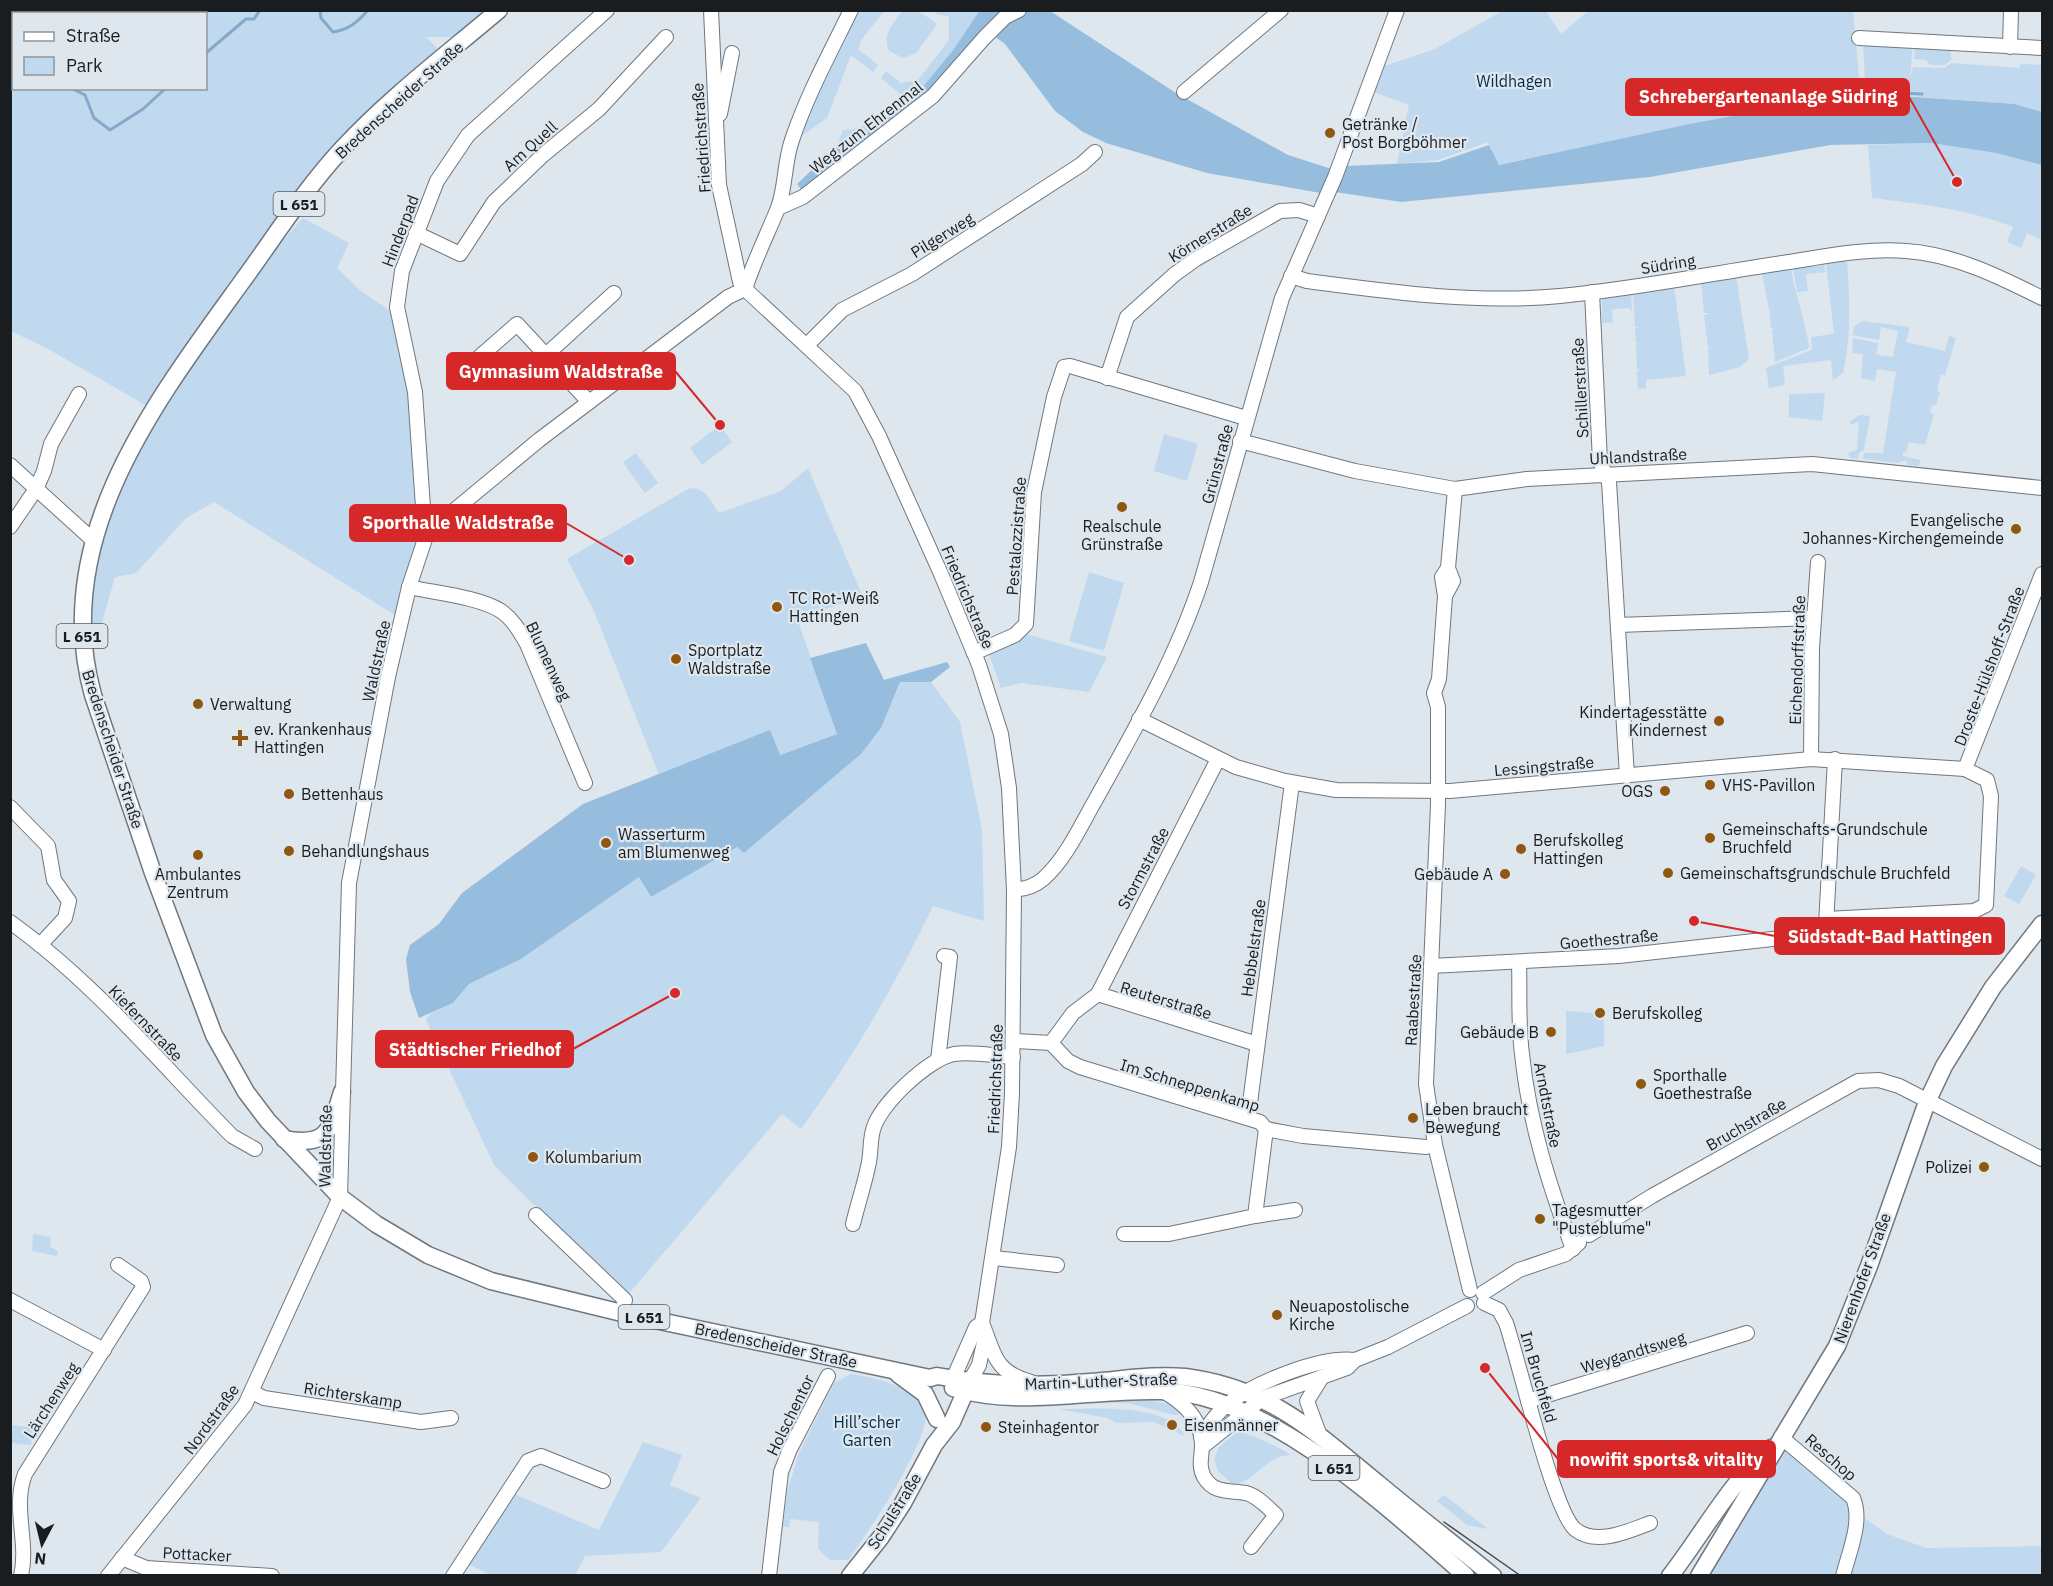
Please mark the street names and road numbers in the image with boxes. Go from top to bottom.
street label: Bredenscheider Straße [331,37,467,163]
street label: Weg zum Ehrenmal [805,77,927,177]
street label: Friedrichstraße [687,82,715,194]
street label: Am Quell [499,117,561,175]
road number: L 651 [274,192,324,216]
street label: Hinderpad [377,192,423,270]
street label: Körnerstraße [1164,199,1256,267]
street label: Pilgerweg [907,208,978,262]
street label: Südring [1639,250,1697,278]
street label: Schillerstraße [1567,337,1593,439]
street label: Grünstraße [1197,422,1237,506]
street label: Uhlandstraße [1589,443,1688,469]
street label: Pestalozzistraße [1002,476,1030,596]
street label: Friedrichstraße [937,542,999,652]
street label: Droste-Hülshoff-Straße [1949,583,2029,749]
street label: Eichendorffstraße [1785,595,1809,725]
street label: Waldstraße [358,618,394,704]
street label: Blumenweg [522,618,576,704]
road number: L 651 [56,624,107,648]
street label: Bredenscheider Straße [78,667,148,831]
street label: Lessingstraße [1493,752,1595,780]
street label: Stormstraße [1113,823,1173,913]
street label: Hebbelstraße [1236,898,1270,998]
street label: Goethestraße [1559,925,1659,953]
street label: Raabestraße [1401,953,1425,1046]
street label: Reuterstraße [1118,977,1214,1023]
street label: Kiefernstraße [105,981,188,1066]
street label: Friedrichstraße [983,1023,1007,1134]
street label: Im Schneppenkamp [1118,1054,1262,1116]
street label: Arndtstraße [1530,1060,1566,1150]
street label: Bruchstraße [1702,1093,1790,1155]
street label: Waldstraße [314,1104,336,1188]
street label: Nierenhofer Straße [1829,1210,1895,1346]
road number: L 651 [618,1305,670,1329]
street label: Bredenscheider Straße [693,1318,859,1372]
street label: Weygandtsweg [1578,1326,1688,1377]
street label: Im Bruchfeld [1516,1329,1562,1425]
street label: Lärchenweg [19,1358,83,1442]
street label: Martin-Luther-Straße [1024,1368,1178,1394]
street label: Holschentor [762,1371,818,1459]
street label: Richterskamp [302,1377,404,1413]
street label: Nordstraße [179,1380,243,1458]
street label: Reschop [1801,1429,1861,1485]
road number: L 651 [1308,1456,1360,1480]
street label: Schulstraße [863,1469,926,1553]
street label: Pottacker [162,1542,232,1566]

